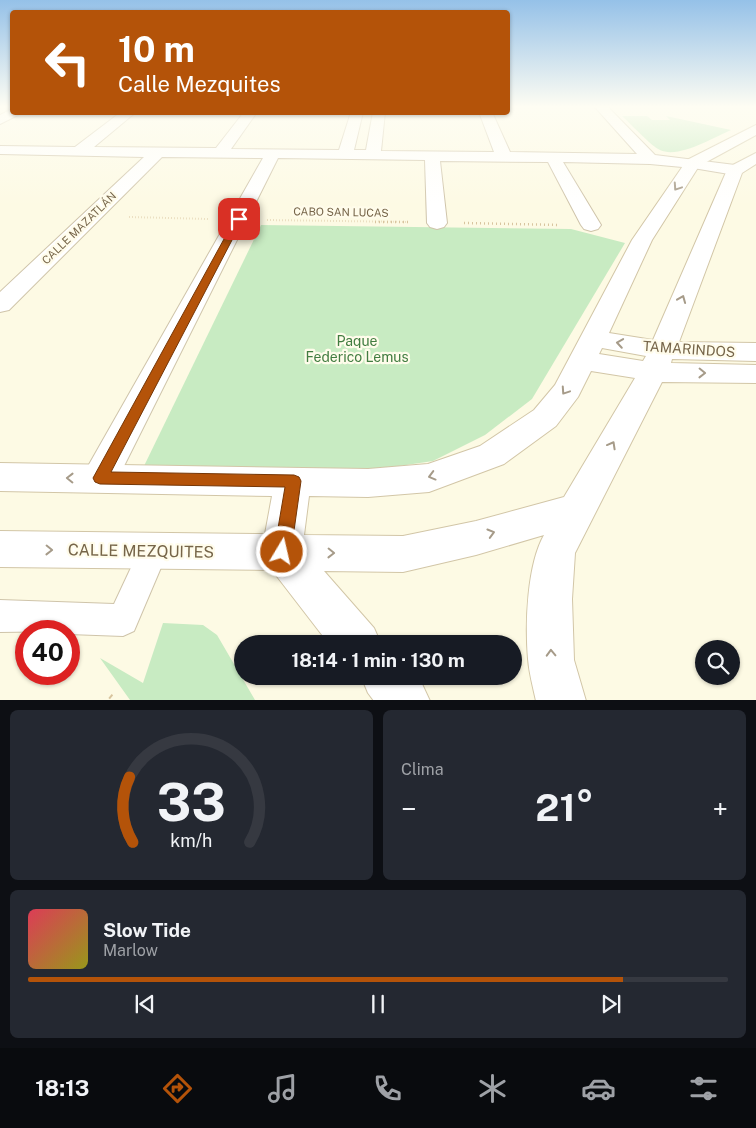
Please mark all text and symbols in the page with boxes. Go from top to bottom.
text: 10 m [118,29,195,70]
icon: left [35,30,100,95]
text: Calle Mezquites [118,71,281,97]
one-way arrow [673,182,683,191]
street label: CALLE MAZATLÁN [39,189,118,266]
pin [218,198,260,240]
icon: arrive [225,205,253,233]
street label: CABO SAN LUCAS [293,205,389,219]
one-way arrow [677,295,687,303]
park label: Paque Federico Lemus [305,333,409,365]
one-way arrow [616,338,625,348]
street label: TAMARINDOS [642,338,736,360]
one-way arrow [698,368,706,378]
one-way arrow [562,386,572,395]
one-way arrow [606,441,616,450]
one-way arrow [427,470,436,481]
one-way arrow [65,473,73,483]
position arrow [255,525,307,577]
one-way arrow [487,529,495,539]
street label: CALLE MEZQUITES [68,540,214,562]
one-way arrow [45,545,53,555]
one-way arrow [328,548,335,558]
speed limit sign: 40 [15,620,80,685]
map controls [695,640,740,685]
button: search [695,640,740,685]
text: 18:14 · 1 min · 130 m [291,649,465,671]
one-way arrow [546,649,556,656]
text: Clima [401,760,444,779]
text: 33 [157,772,226,833]
text: 21° [535,785,594,830]
text: − [401,792,417,825]
text: + [712,792,728,825]
text: km/h [170,830,213,851]
text: Slow Tide [103,919,191,941]
text: Marlow [103,941,158,960]
icon: previous [131,990,159,1018]
icon: pause [364,990,392,1018]
icon: next [597,990,625,1018]
icon: directions [160,1071,195,1106]
icon: music [265,1071,300,1106]
icon: phone [370,1071,405,1106]
icon: climate [475,1071,510,1106]
icon: car [581,1071,616,1106]
icon: filters [686,1071,721,1106]
text: 18:13 [35,1075,89,1101]

